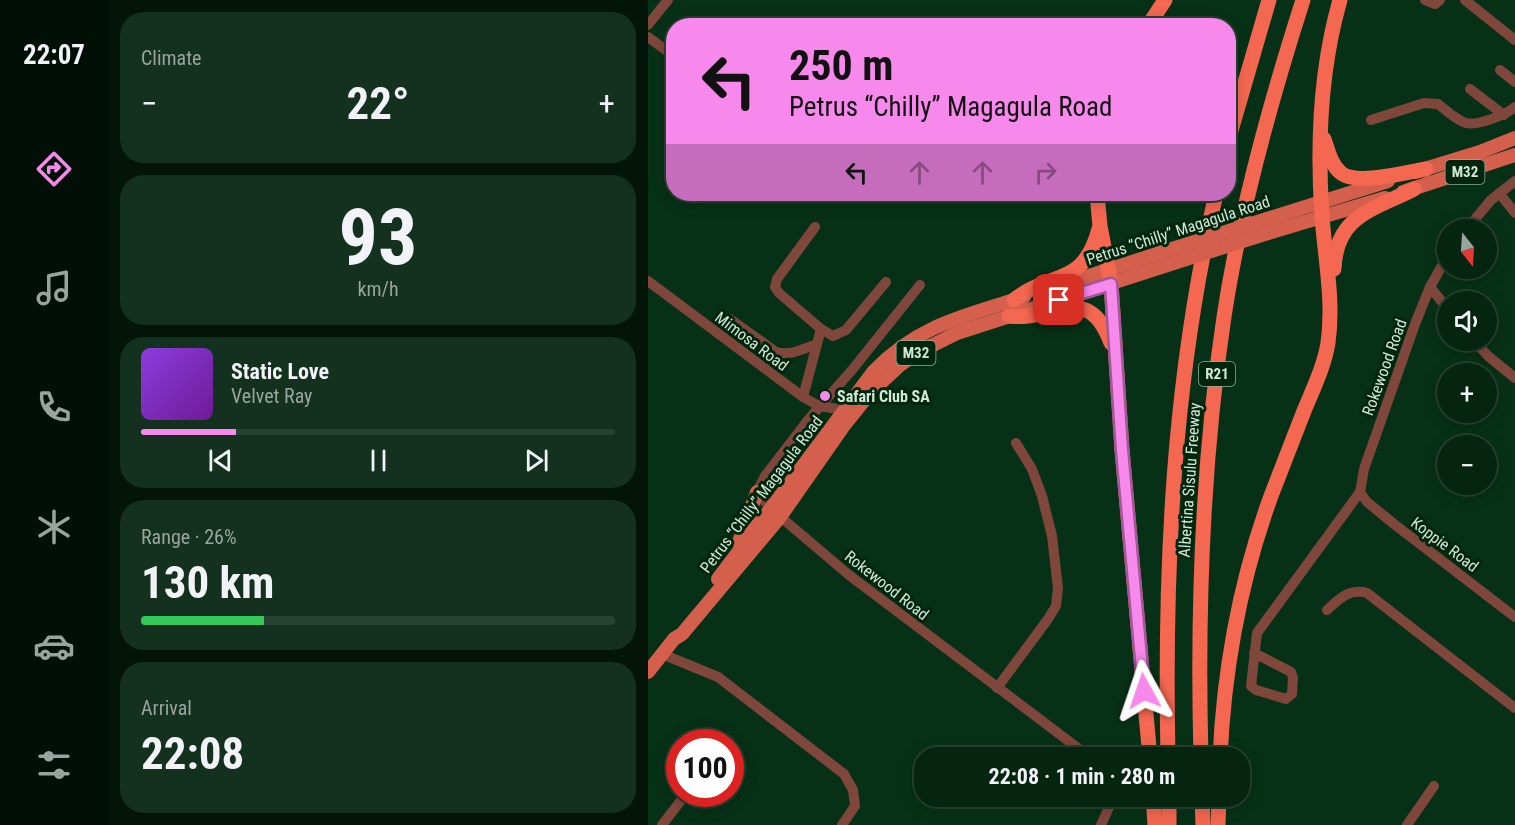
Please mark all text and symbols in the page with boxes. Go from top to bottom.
text: 22:07 [23,39,85,71]
text: 250 m [789,41,894,90]
icon: left [690,42,768,120]
text: Climate [141,46,201,70]
text: 22° [347,77,410,130]
text: − [141,84,158,123]
text: + [599,84,615,123]
text: Petrus “Chilly” Magagula Road [789,91,1112,123]
icon: directions [33,148,75,190]
icon: left [840,156,873,189]
icon: ahead [903,156,936,189]
icon: ahead [966,156,999,189]
icon: right [1029,156,1062,189]
road number: M32 [1446,160,1484,184]
text: 93 [339,192,417,283]
street label: Petrus “Chilly” Magagula Road [1084,192,1272,269]
north arrow [1437,219,1497,279]
map controls [1437,219,1497,495]
icon: music [33,267,75,309]
pin [1033,274,1084,325]
text: km/h [357,277,399,301]
icon: arrive [1042,283,1075,316]
button: sound [1437,291,1497,351]
street label: Mimosa Road [711,308,792,375]
street label: Rokewood Road [1358,316,1411,418]
road number: M32 [896,341,936,365]
text: Static Love [231,359,329,384]
road number: R21 [1199,362,1235,386]
button: + [1437,363,1497,423]
text: Velvet Ray [231,384,312,408]
icon: phone [33,386,75,428]
place label: Safari Club SA [837,387,930,406]
marker: Safari Club SA [818,389,832,403]
street label: Albertina Sisulu Freeway [1175,402,1204,558]
street label: Petrus “Chilly” Magagula Road [696,412,827,577]
button: − [1437,435,1497,495]
icon: previous [204,444,237,477]
icon: pause [362,444,395,477]
icon: next [520,444,553,477]
icon: climate [33,506,75,548]
street label: Koppie Road [1407,513,1482,576]
text: Range · 26% [141,525,237,549]
street label: Rokewood Road [841,547,932,624]
text: 130 km [141,556,274,609]
icon: car [33,625,75,667]
position arrow [1112,659,1176,723]
text: Arrival [141,696,192,720]
text: 22:08 [141,727,244,780]
speed limit sign: 100 [666,729,744,807]
icon: filters [33,744,75,786]
text: 22:08 · 1 min · 280 m [989,764,1175,789]

